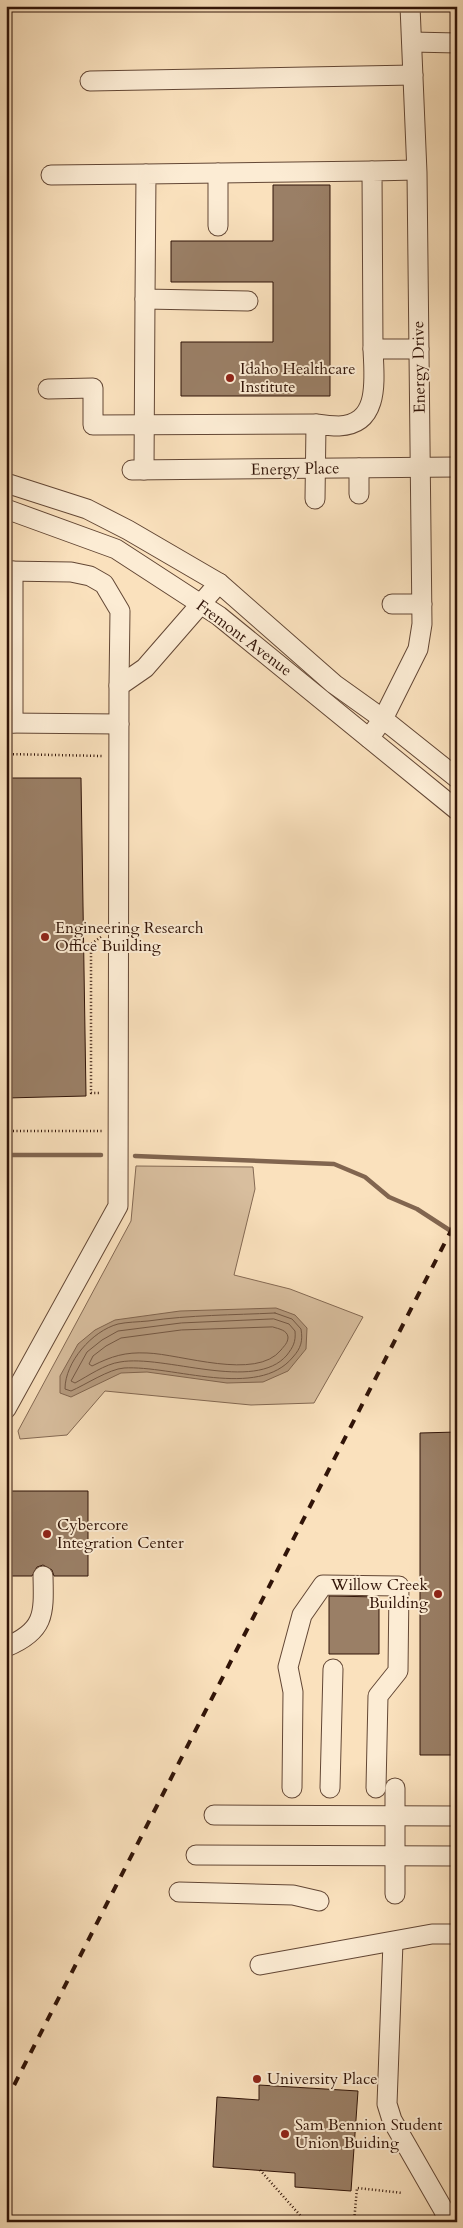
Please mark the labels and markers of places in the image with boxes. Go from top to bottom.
place label: Idaho Healthcare Institute [240,358,355,398]
marker: Idaho Healthcare Institute [224,372,236,384]
place label: Engineering Research Office Building [55,917,204,957]
marker: Engineering Research Office Building [39,931,51,943]
place label: Cybercore Integration Center [57,1514,184,1554]
marker: Cybercore Integration Center [41,1528,53,1540]
place label: Willow Creek Building [330,1574,428,1614]
marker: Willow Creek Building [432,1588,444,1600]
place label: University Place [267,2068,378,2090]
marker: University Place [251,2073,263,2085]
place label: Sam Bennion Student Union Buiding [295,2114,442,2154]
marker: Sam Bennion Student Union Buiding [279,2128,291,2140]

